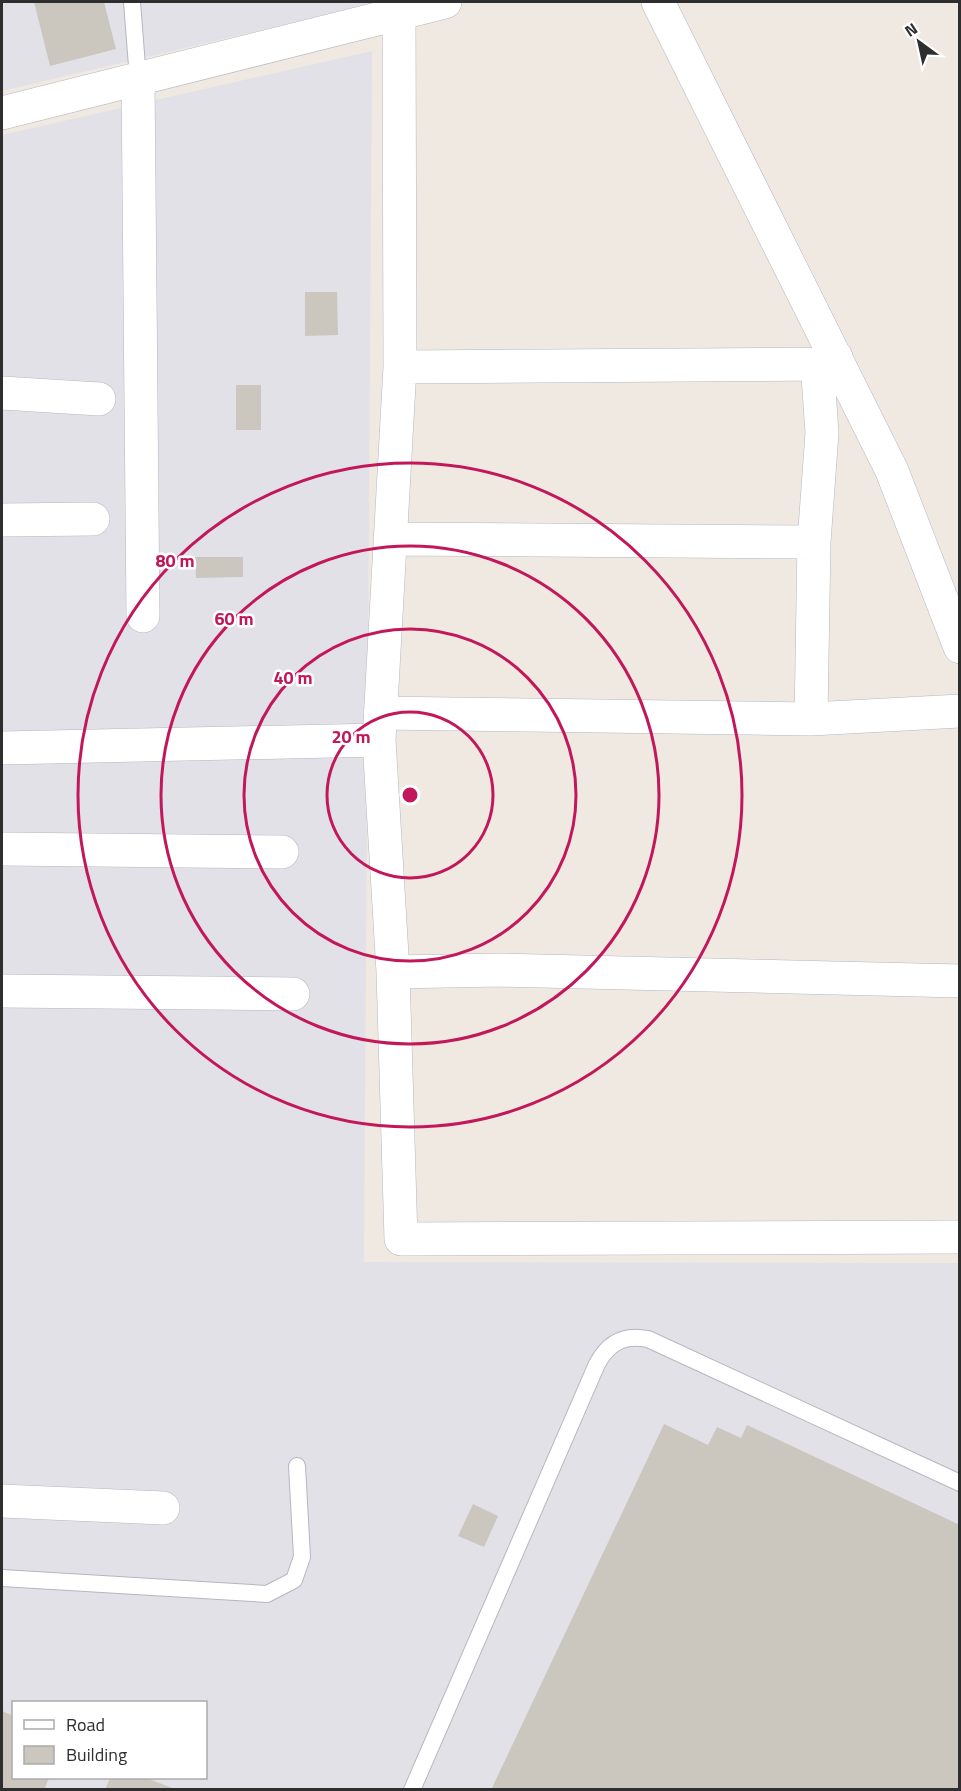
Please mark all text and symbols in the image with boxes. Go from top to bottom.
north arrow [889,12,949,72]
text: N [900,16,922,43]
text: 80 m [155,547,195,574]
text: 60 m [214,605,254,632]
text: 40 m [273,664,313,691]
text: 20 m [331,723,371,750]
centre of rings [400,785,420,805]
legend [12,1701,207,1779]
text: Road [66,1711,105,1738]
text: Building [66,1741,127,1768]

